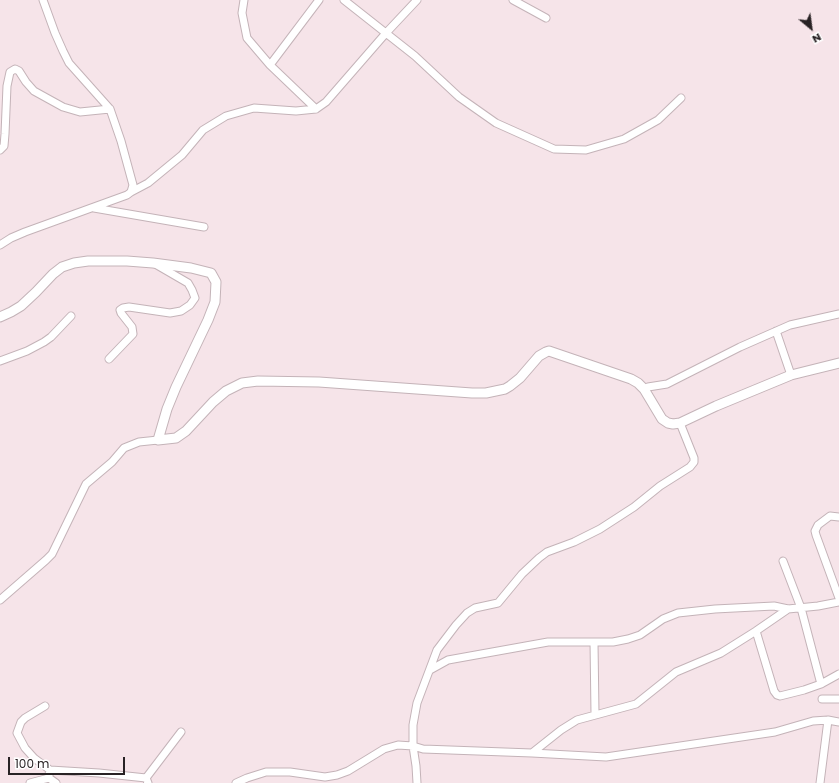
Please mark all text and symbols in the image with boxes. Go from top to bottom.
north arrow [791,8,831,48]
text: N [809,29,824,47]
scale bar [10,749,127,775]
text: 100 m [15,755,49,772]

